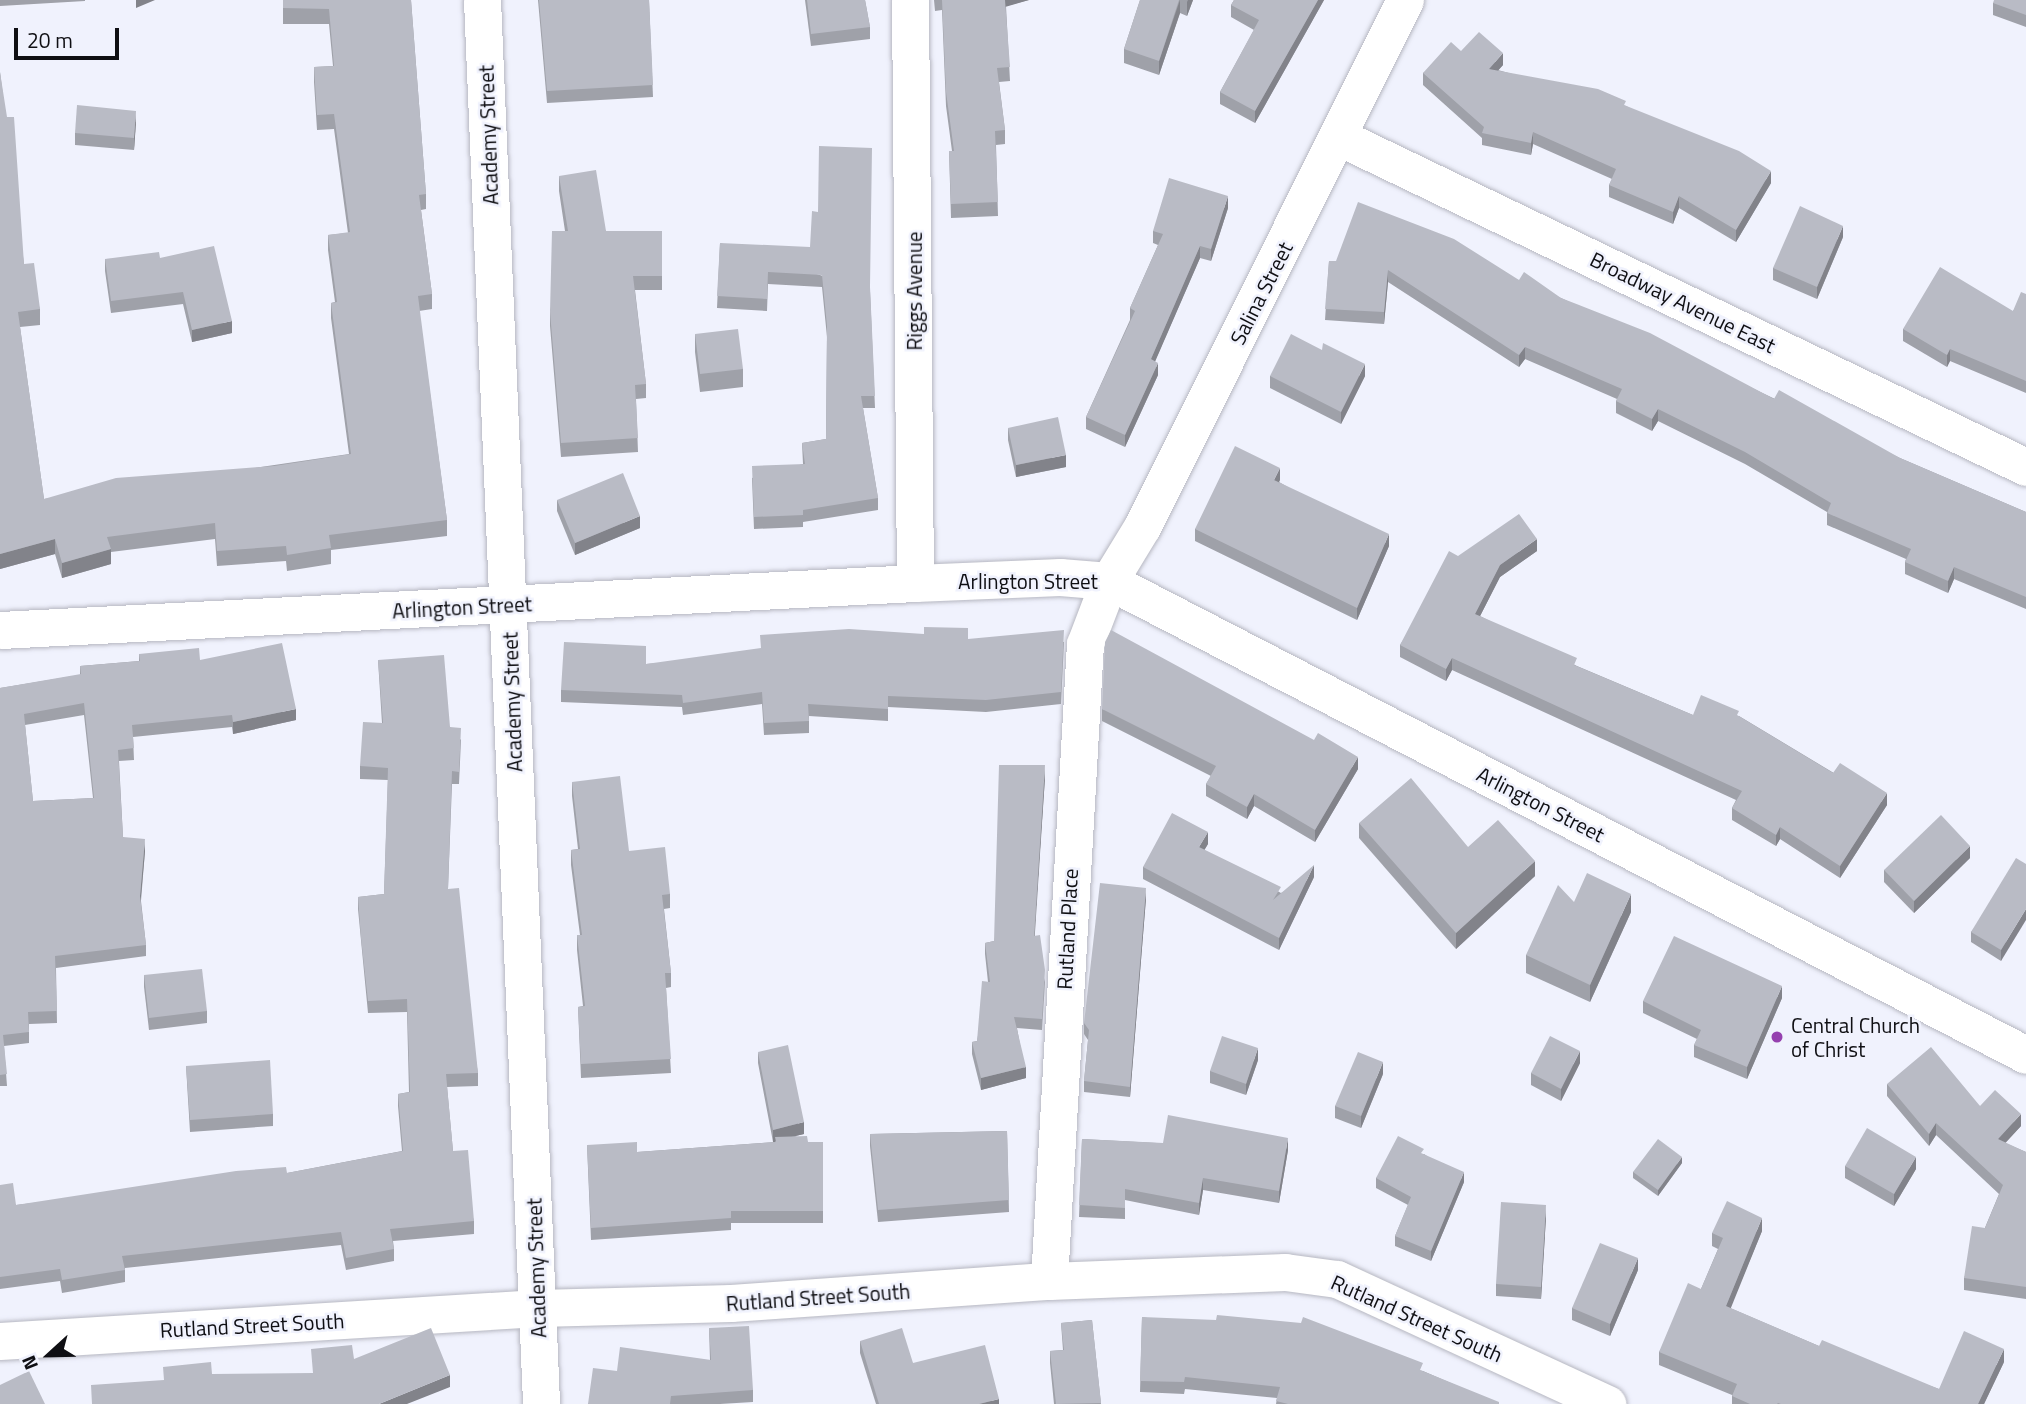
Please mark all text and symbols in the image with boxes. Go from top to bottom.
scale bar [18,14,122,58]
text: 20 m [27,24,73,56]
street label: Academy Street [473,65,503,205]
street label: Riggs Avenue [901,231,927,351]
street label: Salina Street [1224,237,1298,349]
street label: Broadway Avenue East [1586,246,1780,358]
street label: Arlington Street [958,568,1098,594]
street label: Arlington Street [392,591,532,623]
street label: Academy Street [497,632,527,772]
street label: Arlington Street [1473,761,1609,847]
street label: Rutland Place [1051,868,1083,990]
place label: Central Church of Christ [1791,1012,1920,1062]
marker: Central Church of Christ [1769,1029,1785,1045]
street label: Academy Street [521,1198,551,1338]
street label: Rutland Street South [1327,1269,1507,1367]
street label: Rutland Street South [725,1278,911,1316]
street label: Rutland Street South [159,1308,345,1342]
north arrow [14,1320,84,1390]
text: N [13,1352,45,1375]

